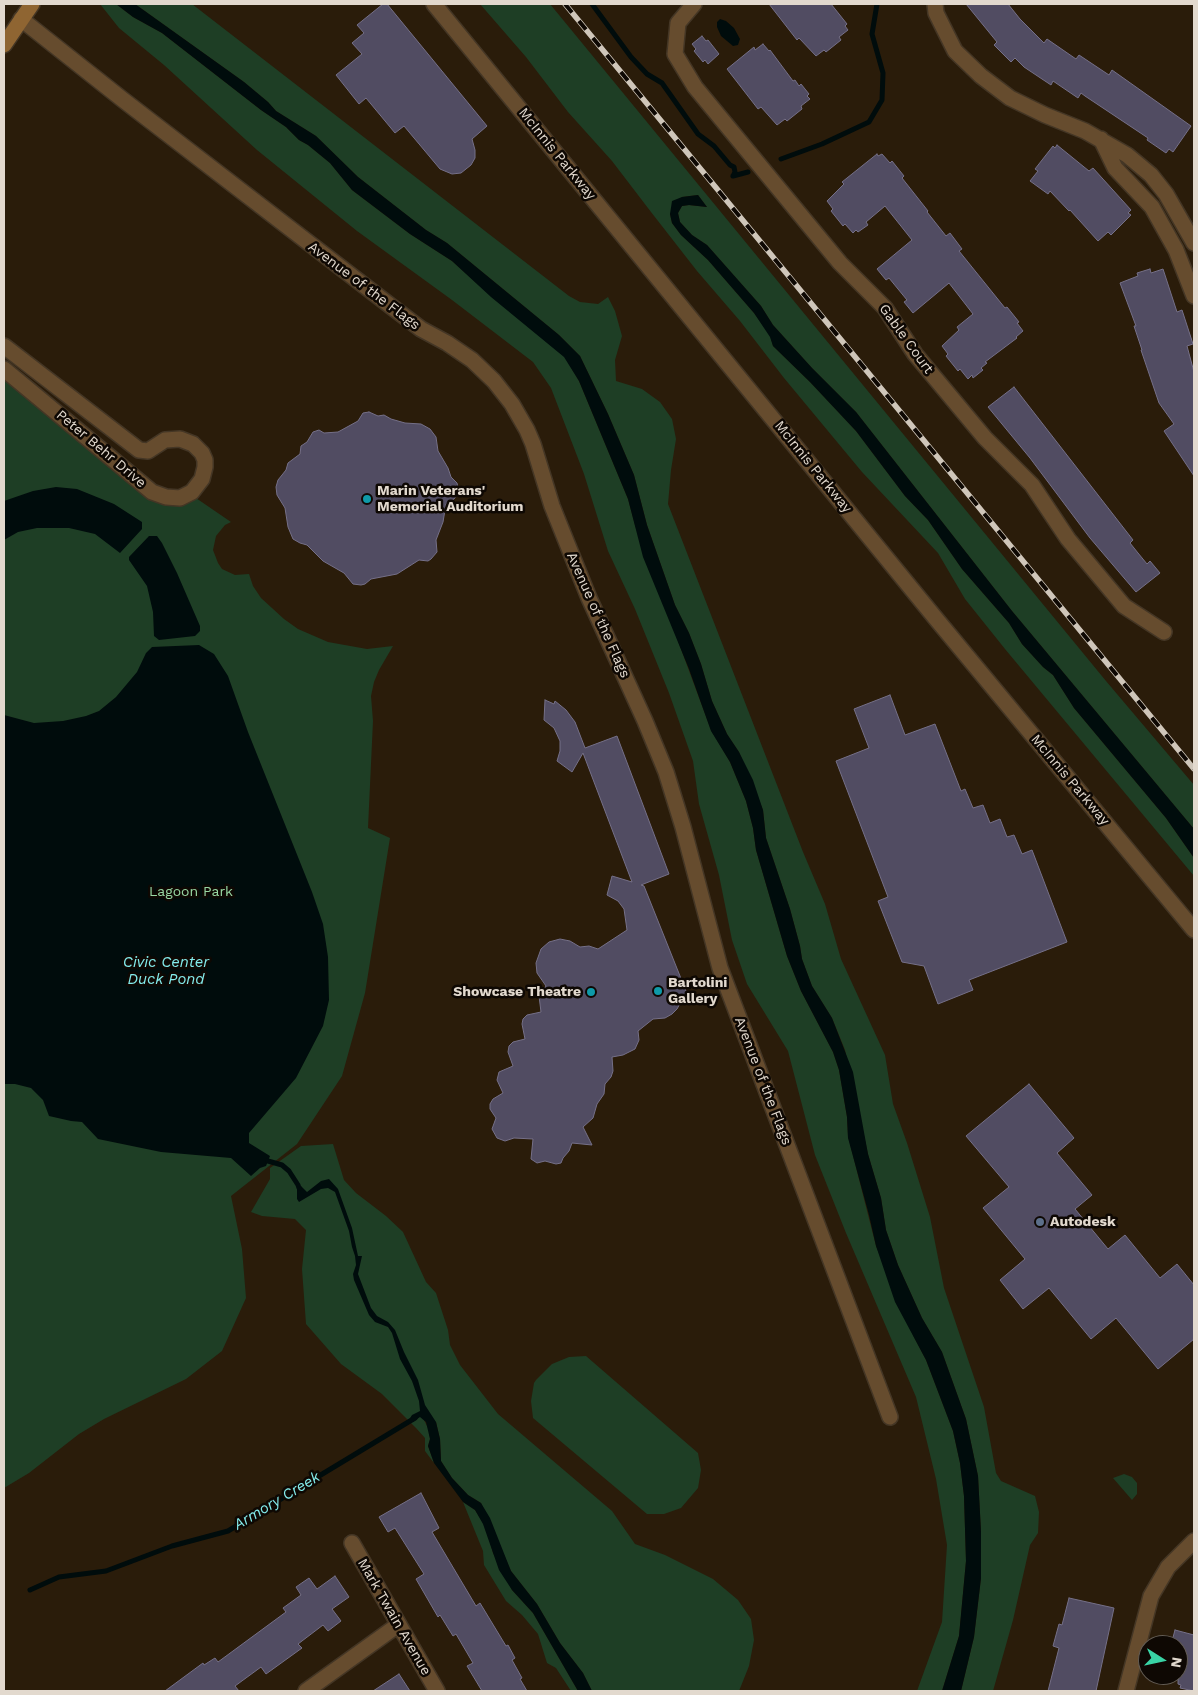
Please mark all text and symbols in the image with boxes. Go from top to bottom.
street label: McInnis Parkway [515,105,599,203]
street label: Avenue of the Flags [305,238,423,334]
street label: Gable Court [875,301,937,377]
street label: Peter Behr Drive [53,407,149,491]
street label: McInnis Parkway [771,418,855,516]
place label: Marin Veterans' Memorial Auditorium [377,483,524,516]
marker: Marin Veterans' Memorial Auditorium [361,493,373,505]
street label: Avenue of the Flags [563,550,633,680]
street label: McInnis Parkway [1027,731,1113,829]
park label: Lagoon Park [149,884,233,900]
water label: Civic Center Duck Pond [123,954,209,989]
place label: Bartolini Gallery [668,975,727,1008]
place label: Showcase Theatre [453,984,581,1000]
marker: Bartolini Gallery [652,985,664,997]
marker: Showcase Theatre [585,986,597,998]
street label: Avenue of the Flags [731,1015,795,1147]
place label: Autodesk [1050,1214,1116,1230]
marker: Autodesk [1034,1216,1046,1228]
water label: Armory Creek [230,1468,324,1534]
street label: Mark Twain Avenue [354,1556,434,1678]
north arrow [1138,1635,1188,1685]
text: N [1168,1656,1186,1669]

